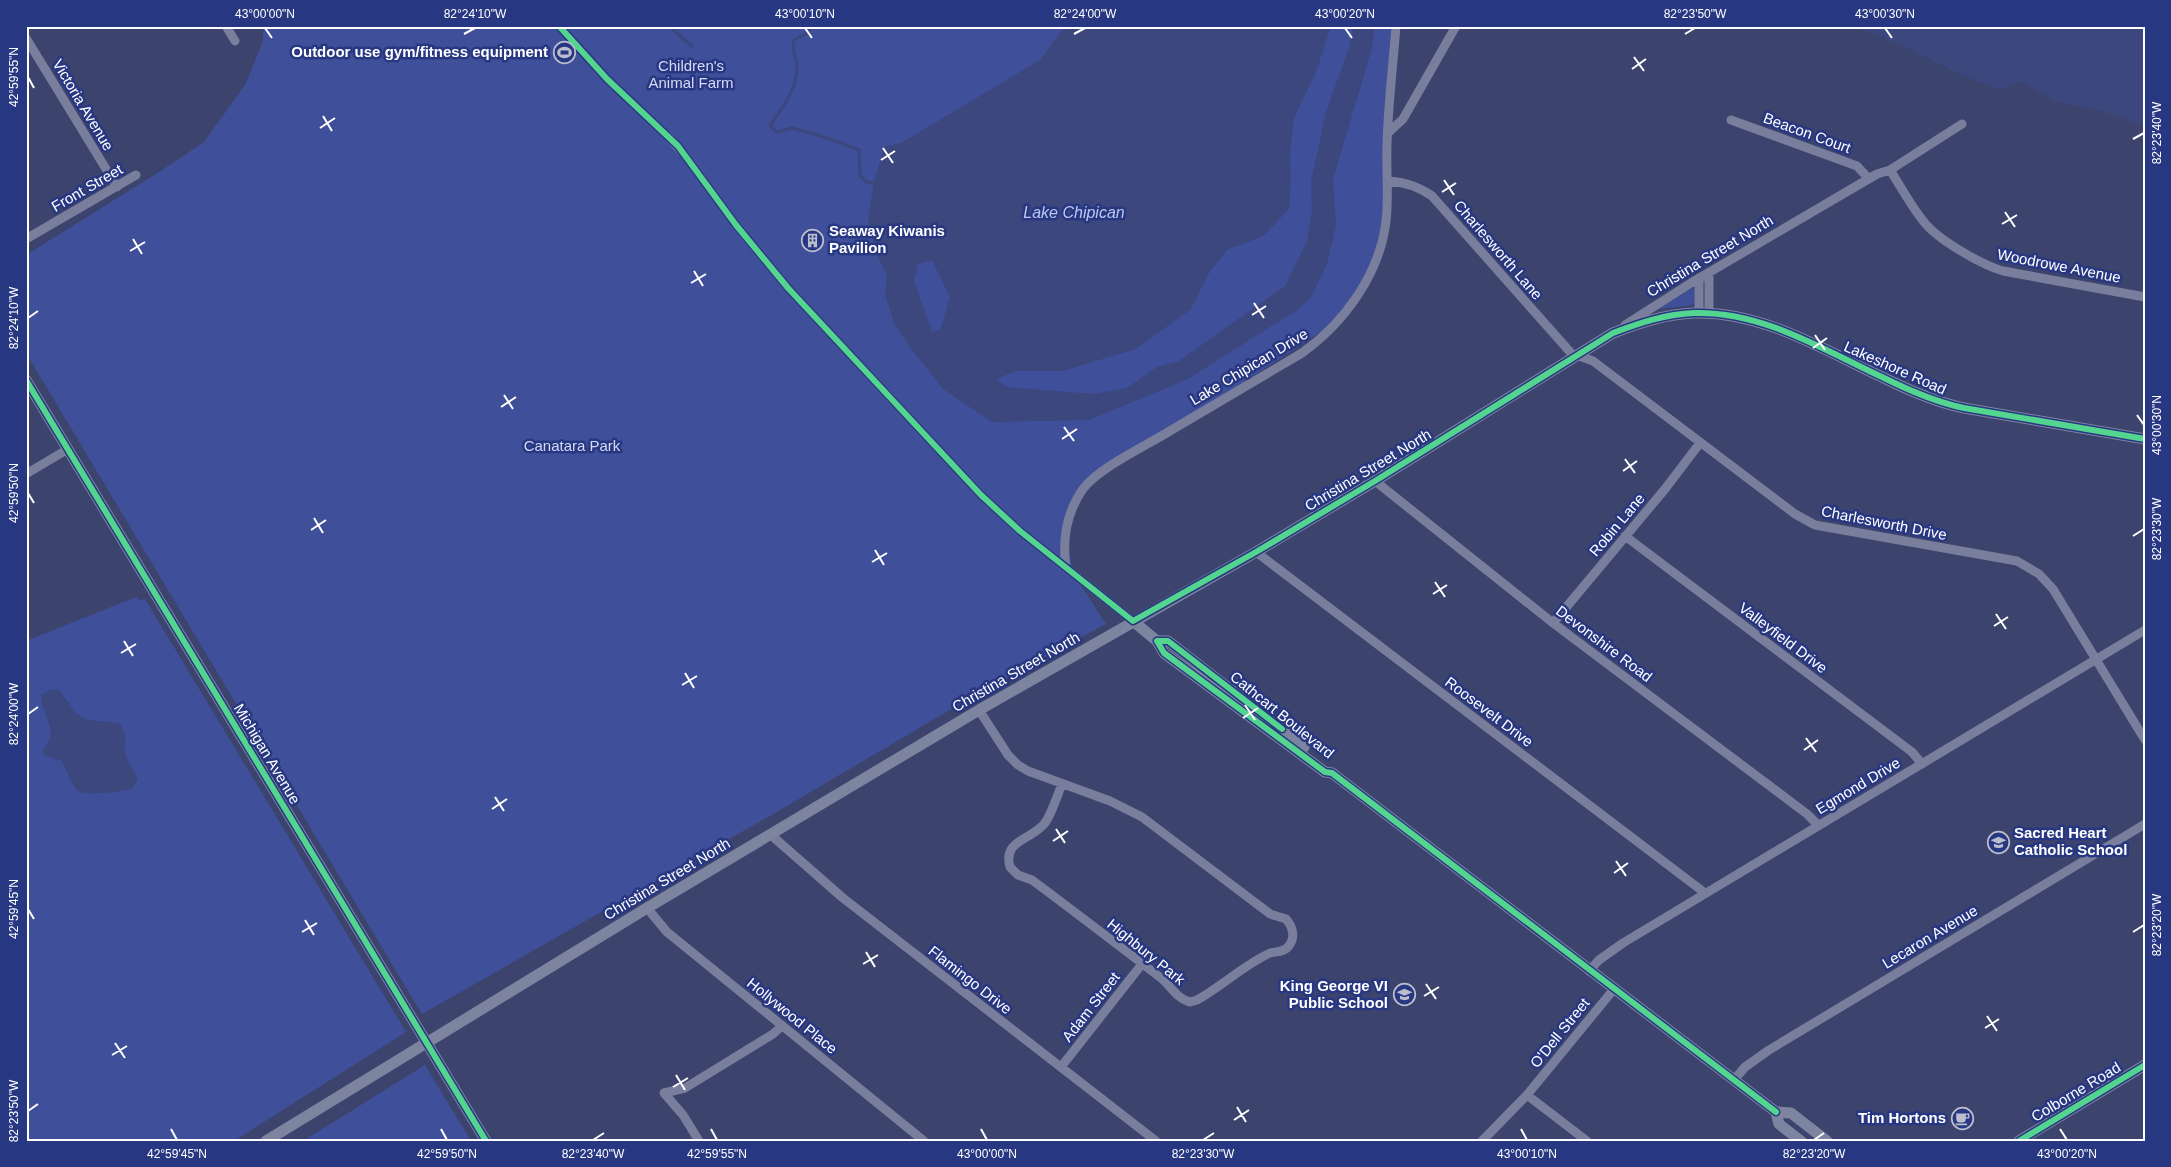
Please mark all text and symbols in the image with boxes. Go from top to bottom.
text: 43°00'00"N [235,7,295,21]
text: 82°24'10"W [444,7,507,21]
text: 43°00'10"N [775,7,835,21]
text: 82°24'00"W [1054,7,1117,21]
text: 43°00'20"N [1315,7,1375,21]
text: 82°23'50"W [1664,7,1727,21]
text: 43°00'30"N [1855,7,1915,21]
sports icon: Outdoor use gym/fitness equipment [552,40,576,64]
place label: Outdoor use gym/fitness equipment [291,43,548,60]
text: 42°59'55"N [7,47,21,107]
street label: Victoria Avenue [49,56,117,154]
park label: Children's Animal Farm [648,57,734,91]
text: 82°23'40"W [2150,101,2164,164]
street label: Beacon Court [1761,109,1854,156]
street label: Front Street [48,160,126,215]
street label: Charlesworth Lane [1451,197,1546,303]
water label: Lake Chipican [1023,204,1125,221]
street label: Christina Street North [1644,211,1776,300]
place label: Seaway Kiwanis Pavilion [829,222,945,256]
building icon: Seaway Kiwanis Pavilion [801,228,825,252]
street label: Woodrowe Avenue [1996,245,2122,286]
text: 82°24'10"W [7,286,21,349]
street label: Lake Chipican Drive [1187,325,1311,408]
street label: Lakeshore Road [1841,337,1949,398]
text: 43°00'30"N [2150,395,2164,455]
street label: Christina Street North [1302,425,1434,514]
park label: Canatara Park [524,437,621,454]
text: 42°59'50"N [7,463,21,523]
street label: Robin Lane [1585,490,1648,560]
text: 82°23'30"W [2150,497,2164,560]
street label: Charlesworth Drive [1820,502,1948,543]
street label: Valleyfield Drive [1736,599,1831,676]
street label: Devonshire Road [1553,602,1656,685]
street label: Christina Street North [949,628,1082,715]
street label: Cathcart Boulevard [1227,668,1338,762]
street label: Roosevelt Drive [1442,673,1537,750]
text: 82°24'00"W [7,682,21,745]
street label: Michigan Avenue [231,701,304,807]
street label: Egmond Drive [1813,754,1903,817]
place label: Sacred Heart Catholic School [2014,824,2127,858]
school or university icon: Sacred Heart Catholic School [1986,830,2010,854]
street label: Christina Street North [601,834,733,923]
text: 42°59'45"N [7,879,21,939]
text: 82°23'20"W [2150,893,2164,956]
street label: Lecaron Avenue [1879,901,1980,972]
street label: Highbury Park [1104,915,1189,988]
street label: Flamingo Drive [925,942,1015,1017]
street label: Adam Street [1058,968,1123,1045]
street label: Hollywood Place [744,974,841,1057]
place label: King George VI Public School [1280,977,1388,1011]
school or university icon: King George VI Public School [1392,983,1416,1007]
street label: O'Dell Street [1526,994,1593,1071]
street label: Colborne Road [2028,1058,2123,1125]
text: 82°23'50"W [7,1079,21,1142]
cafe icon: Tim Hortons [1950,1106,1974,1130]
place label: Tim Hortons [1858,1109,1946,1126]
text: 42°59'45"N [147,1147,207,1161]
text: 42°59'50"N [417,1147,477,1161]
text: 82°23'40"W [562,1147,625,1161]
text: 42°59'55"N [687,1147,747,1161]
text: 43°00'00"N [957,1147,1017,1161]
text: 82°23'30"W [1172,1147,1235,1161]
text: 43°00'10"N [1497,1147,1557,1161]
text: 82°23'20"W [1783,1147,1846,1161]
text: 43°00'20"N [2037,1147,2097,1161]

